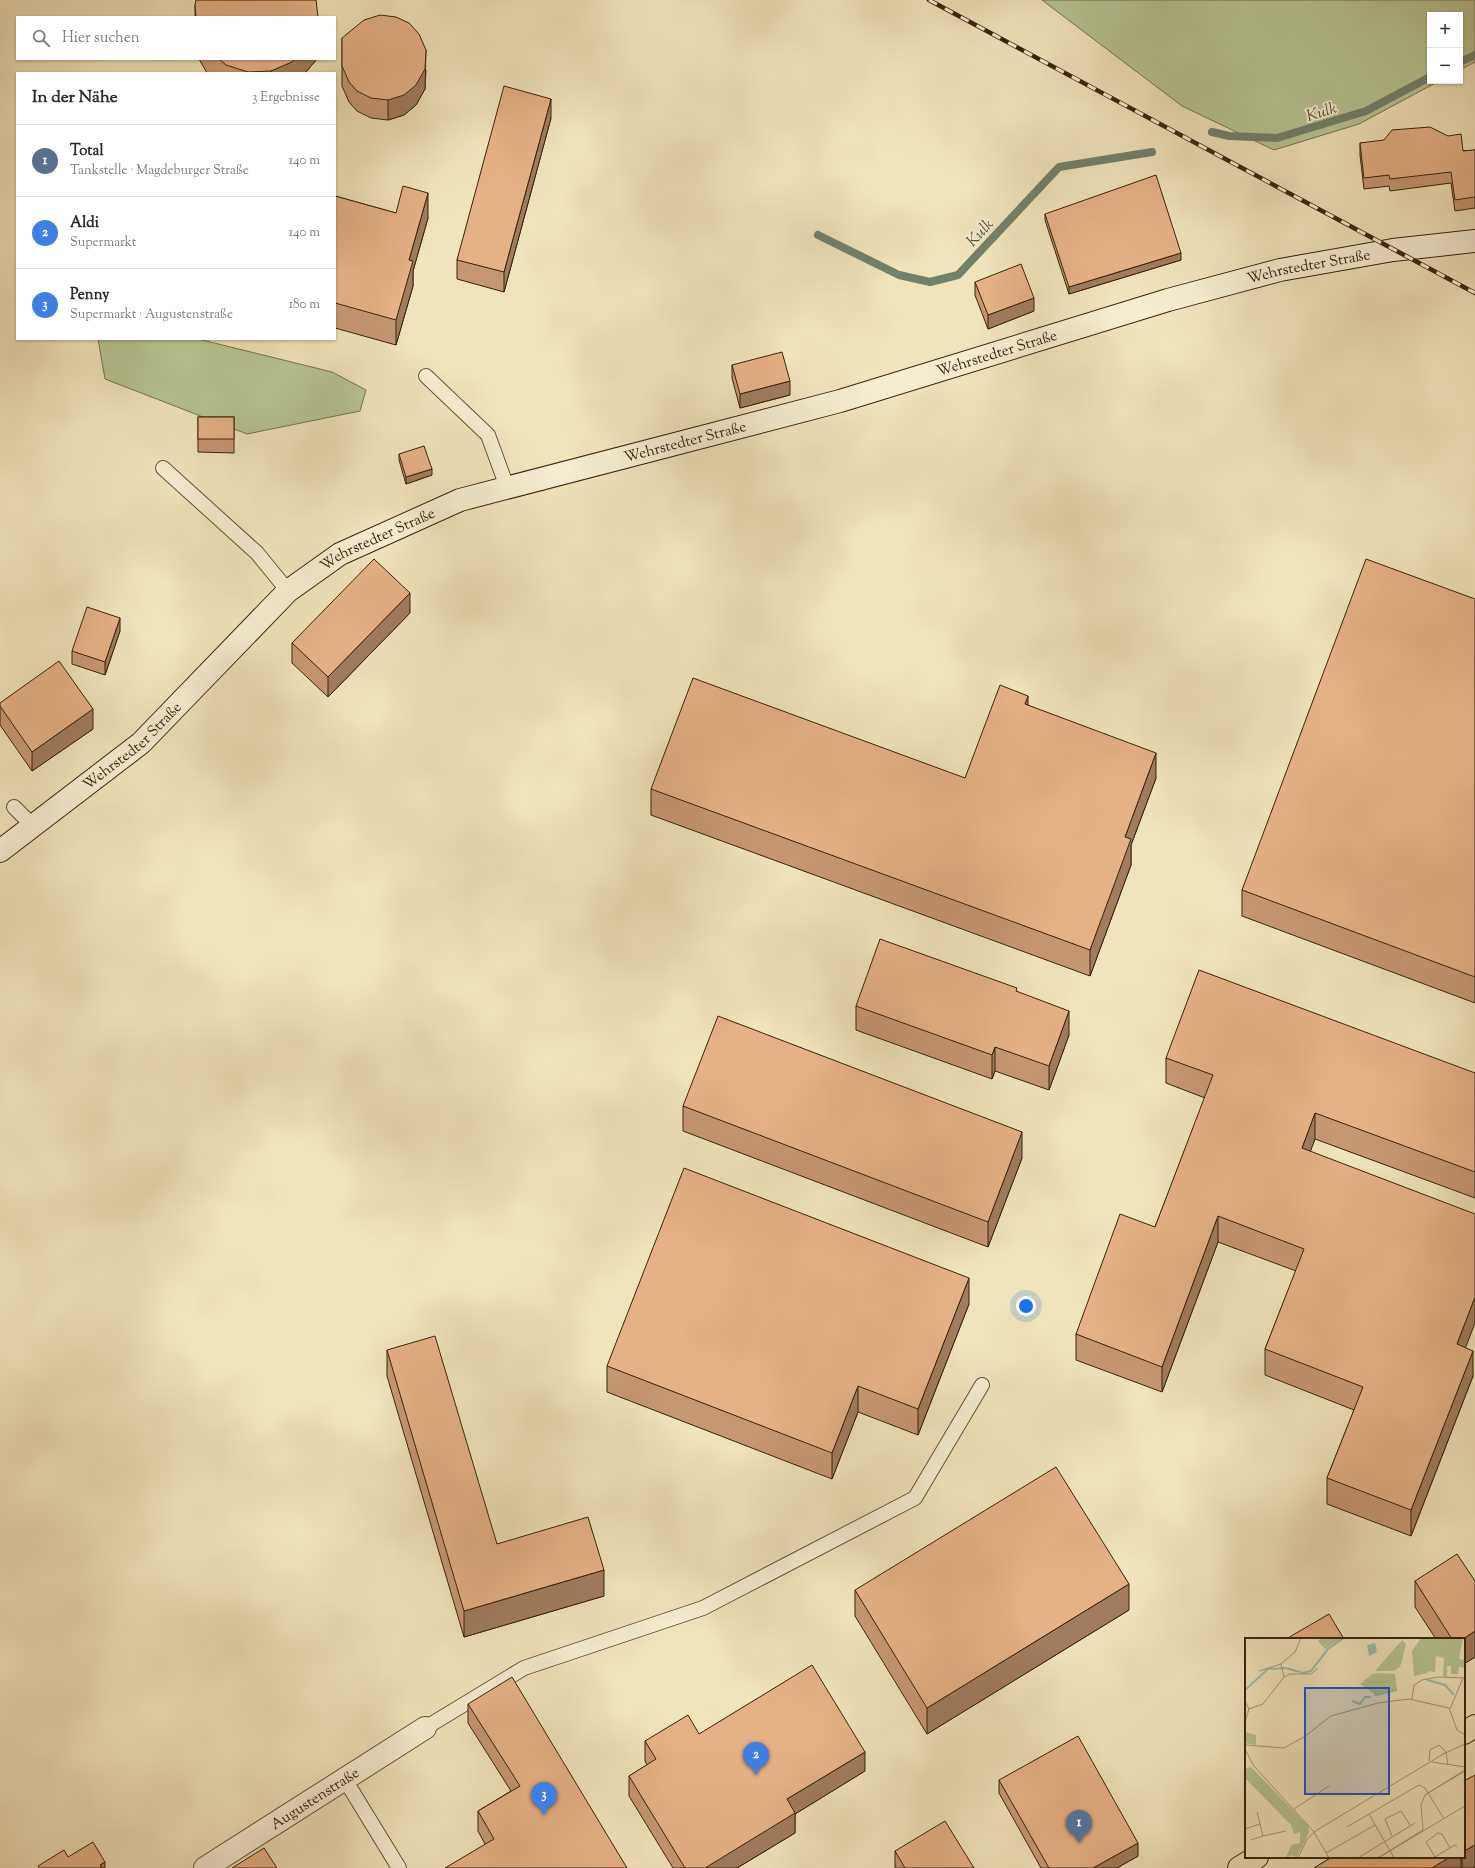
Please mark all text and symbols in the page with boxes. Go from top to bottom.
map controls [1427,12,1463,84]
button: + [1427,12,1463,48]
search box [16,16,336,60]
icon: search [30,27,52,49]
text: Hier suchen [62,28,140,49]
button: − [1427,48,1463,84]
text: In der Nähe [32,86,118,110]
text: 3 Ergebnisse [252,89,320,107]
water label: Kulk [1304,98,1340,129]
text: Total [70,141,104,162]
text: 1 [43,152,47,170]
text: 140 m [289,152,320,170]
text: Tankstelle · Magdeburger Straße [70,162,249,180]
text: Aldi [70,213,99,234]
water label: Kulk [962,215,1000,253]
text: 2 [42,224,48,242]
text: 140 m [289,224,320,242]
text: Supermarkt [70,234,136,252]
street label: Wehrstedter Straße [1245,245,1372,290]
text: Penny [70,285,110,306]
text: 3 [42,296,48,314]
text: 180 m [289,296,320,314]
text: Supermarkt · Augustenstraße [70,306,233,324]
street label: Wehrstedter Straße [934,326,1060,383]
street label: Wehrstedter Straße [622,417,749,469]
street label: Wehrstedter Straße [316,504,439,577]
street label: Wehrstedter Straße [79,698,187,796]
your location [1016,1296,1036,1316]
inset map [1245,1638,1465,1858]
pin: 2 [743,1742,769,1775]
street label: Augustenstraße [267,1763,364,1836]
pin: 3 [531,1782,557,1815]
pin: 1 [1066,1810,1092,1843]

